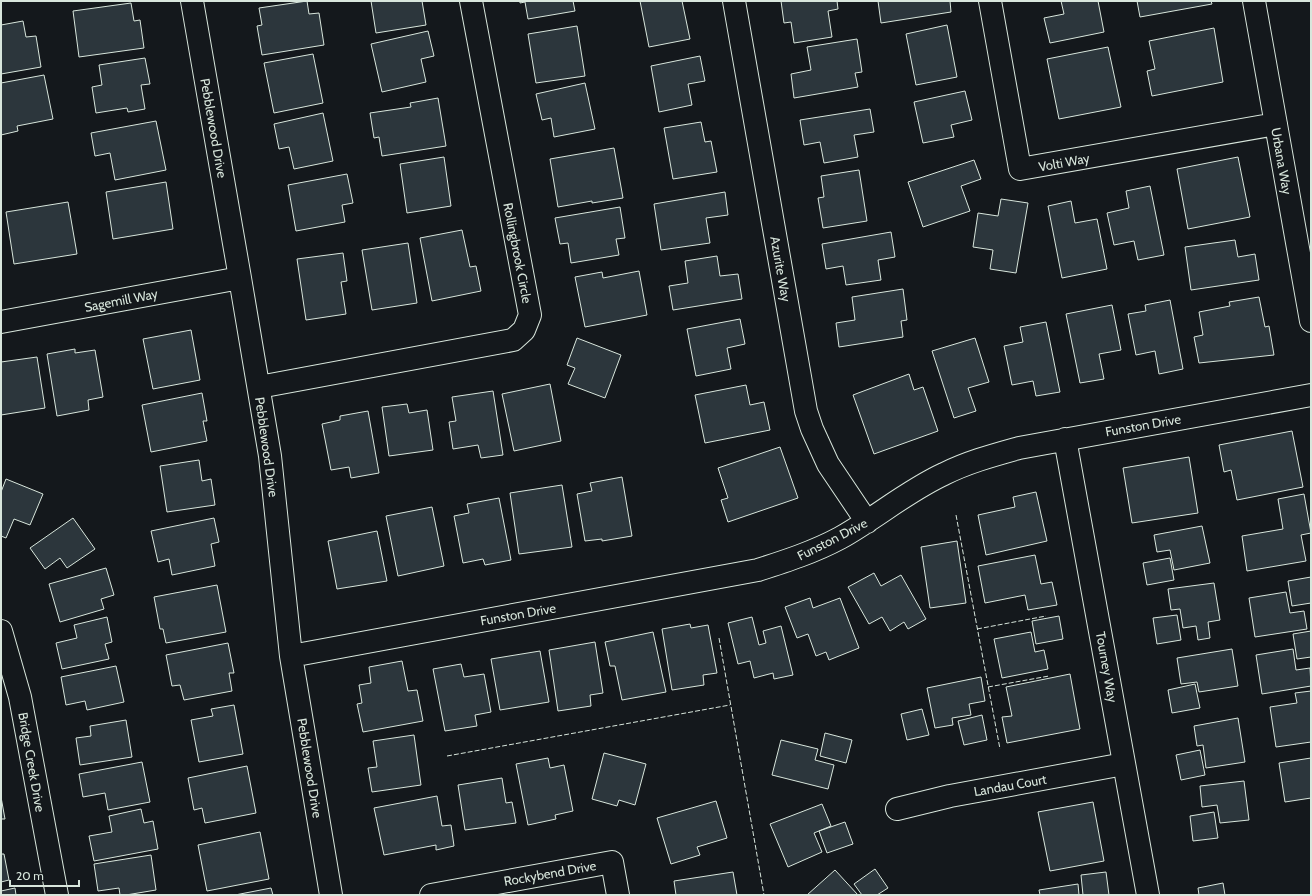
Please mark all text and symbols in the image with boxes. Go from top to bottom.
street label: Pebblewood Drive [197,77,231,179]
street label: Urbana Way [1268,126,1296,196]
street label: Volti Way [1037,150,1091,174]
street label: Rollingbrook Circle [500,201,536,305]
street label: Azurite Way [767,235,795,303]
street label: Sagemill Way [83,285,160,315]
street label: Pebblewood Drive [252,396,282,498]
street label: Funston Drive [1104,410,1182,440]
street label: Funston Drive [794,514,870,564]
street label: Funston Drive [479,599,557,629]
street label: Tourney Way [1093,630,1121,704]
street label: Bridge Creek Drive [15,711,49,813]
street label: Pebblewood Drive [294,717,326,819]
street label: Landau Court [972,771,1048,799]
street label: Rockybend Drive [503,857,598,889]
scale bar [10,862,79,888]
text: 20 m [16,868,44,883]

